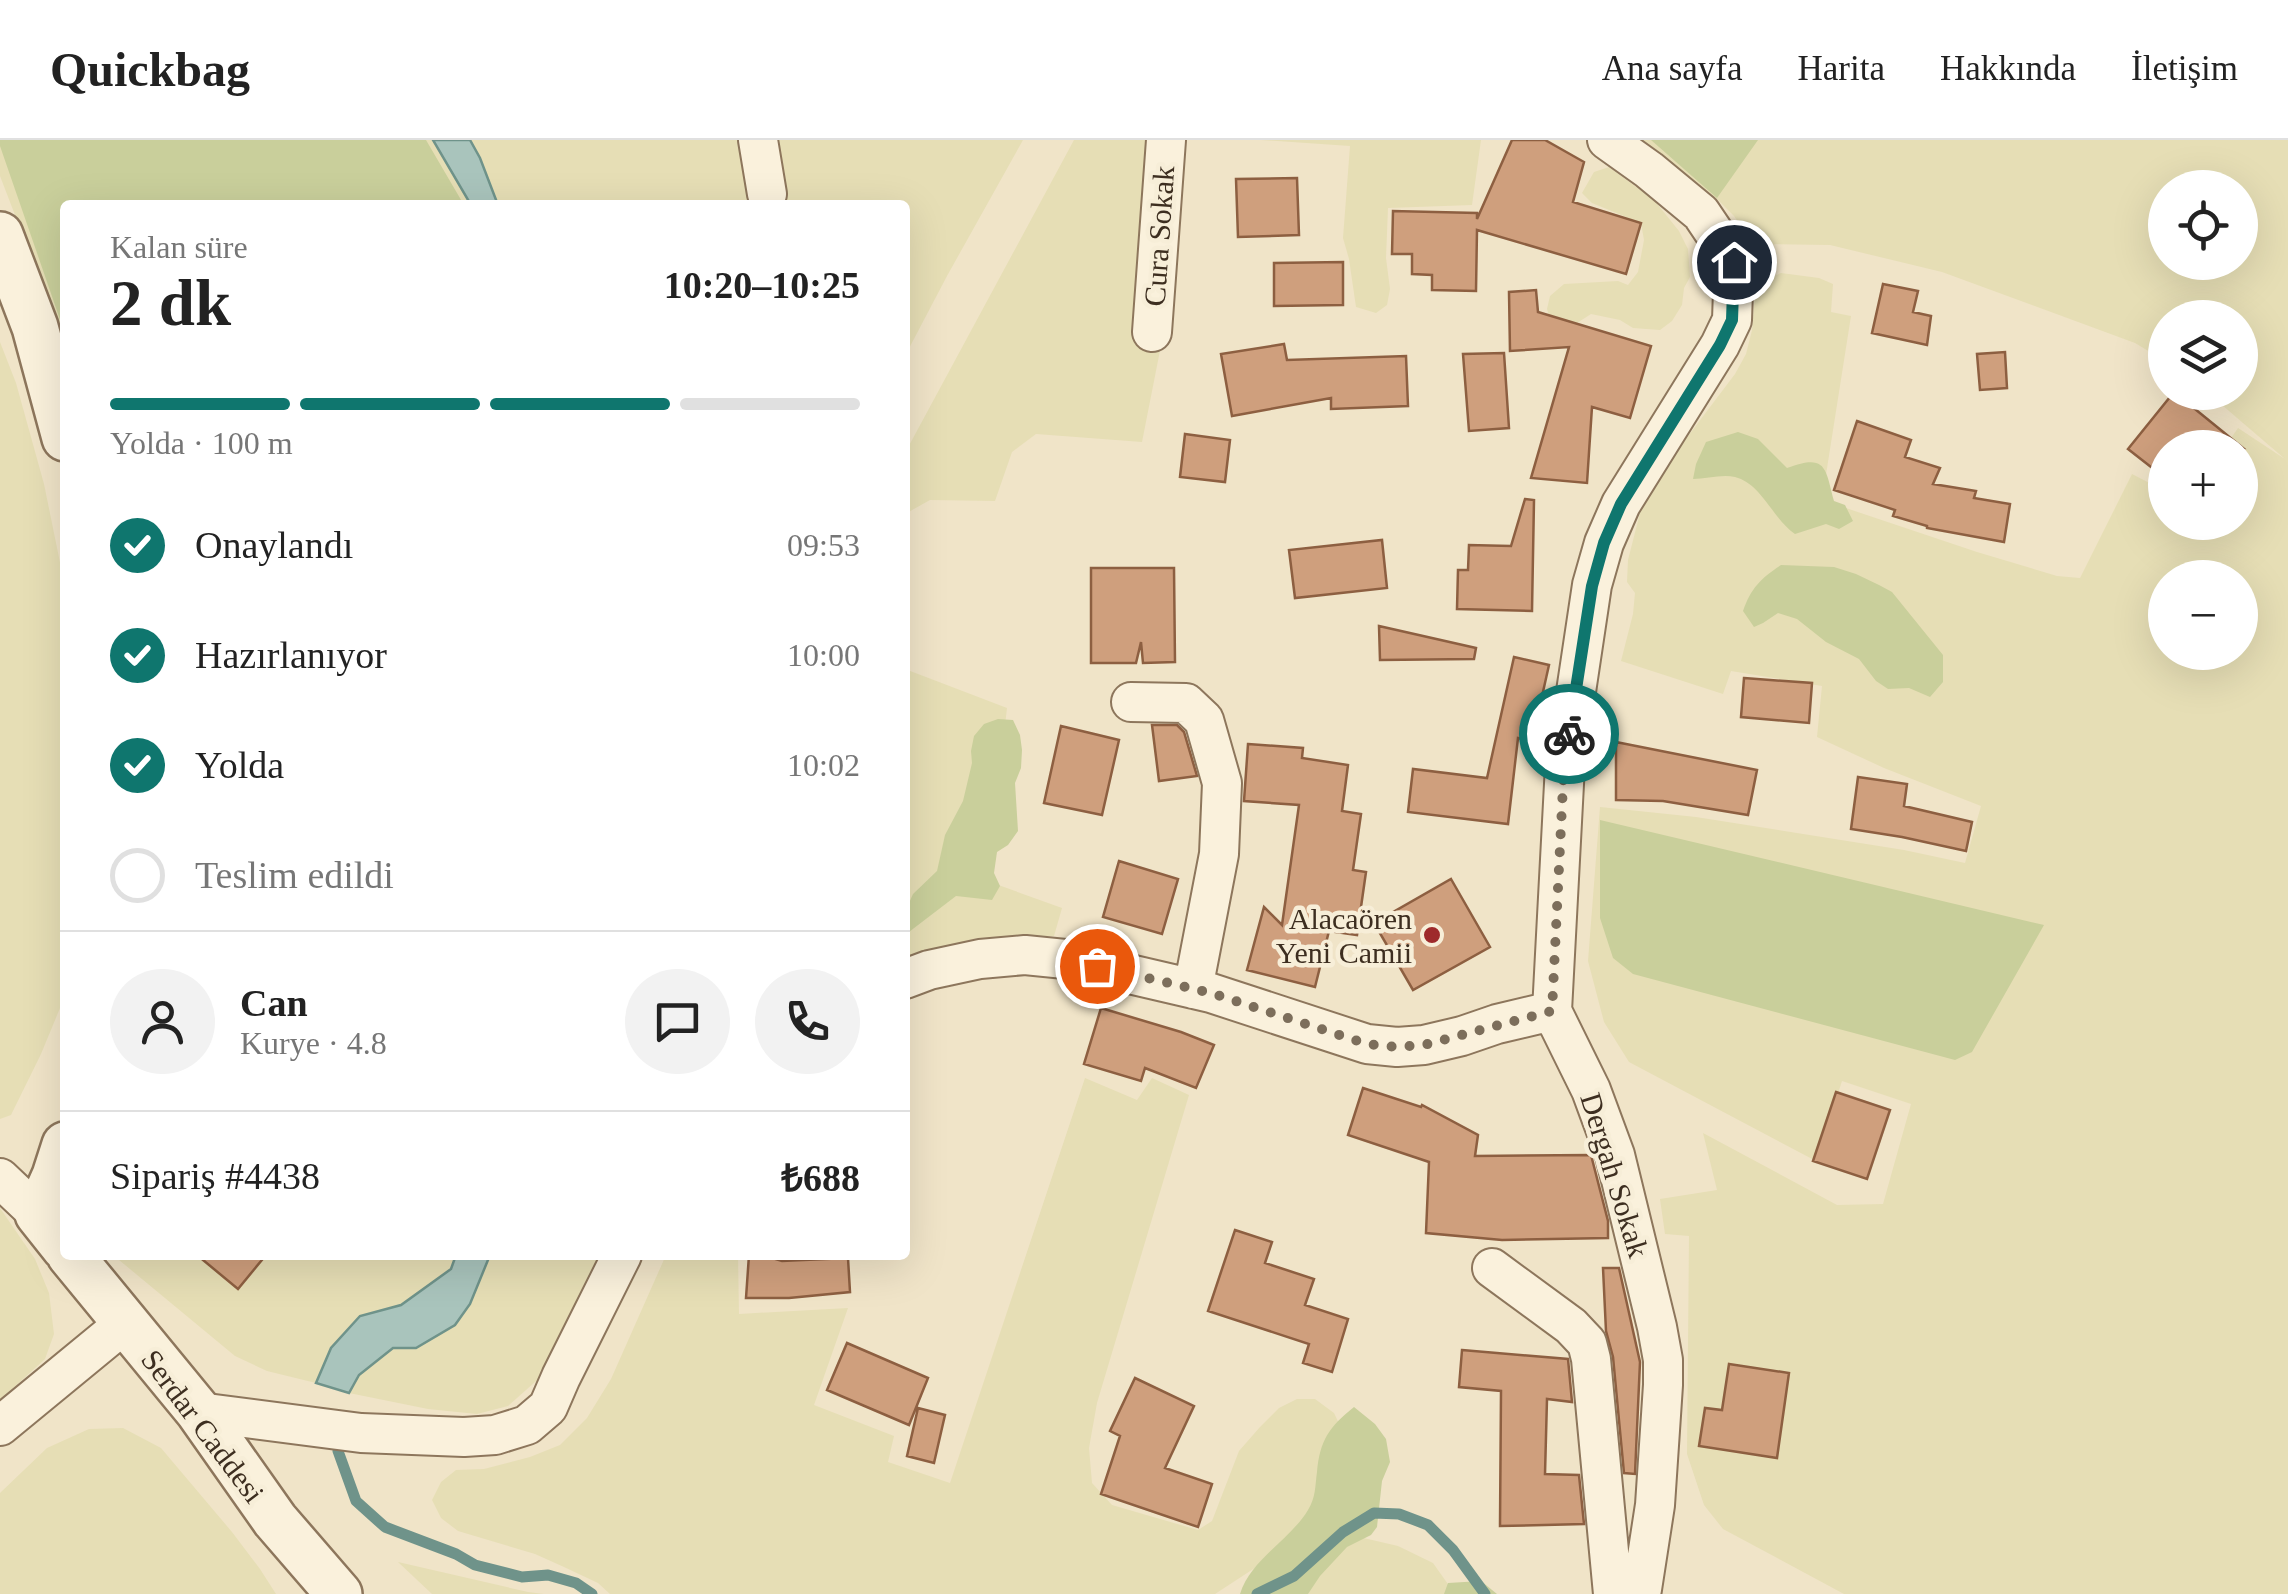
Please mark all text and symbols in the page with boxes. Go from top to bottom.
text: Quickbag [50,43,250,96]
text: Ana sayfa [1602,49,1743,88]
text: Harita [1798,49,1885,88]
text: Hakkında [1940,49,2076,88]
text: İletişim [2131,49,2238,88]
street label: Cura Sokak [1138,165,1180,307]
map controls [2148,170,2258,670]
button: locate [2148,170,2258,280]
pin [1692,220,1777,305]
text: Kalan süre [110,229,248,265]
icon: home [1707,235,1762,290]
text: 10:20–10:25 [664,264,860,306]
text: 2 dk [110,267,231,339]
button: layers [2148,300,2258,410]
text: Yolda · 100 m [110,425,293,461]
button: + [2148,430,2258,540]
icon: check [110,518,165,573]
text: Onaylandı [195,524,353,566]
text: 09:53 [787,527,860,563]
button: − [2148,560,2258,670]
icon: check [110,628,165,683]
text: Hazırlanıyor [195,634,387,676]
text: 10:00 [787,637,860,673]
courier [1519,684,1619,784]
icon: bike [1542,707,1597,762]
icon: check [110,738,165,793]
text: Yolda [195,744,284,786]
text: 10:02 [787,747,860,783]
text: Teslim edildi [195,854,394,896]
place label: Alacaören Yeni Camii [1276,902,1412,969]
pin [1055,924,1140,1009]
marker: Alacaören Yeni Camii [1421,924,1443,946]
icon: bag [1070,939,1125,994]
button: person [110,969,215,1074]
button: chat [625,969,730,1074]
button: phone [755,969,860,1074]
text: Can [240,982,308,1024]
text: Kurye · 4.8 [240,1025,387,1061]
street label: Dergah Sokak [1574,1089,1656,1261]
text: Sipariş #4438 [110,1155,320,1197]
text: ₺688 [781,1157,860,1199]
street label: Serdar Caddesi [135,1343,271,1509]

